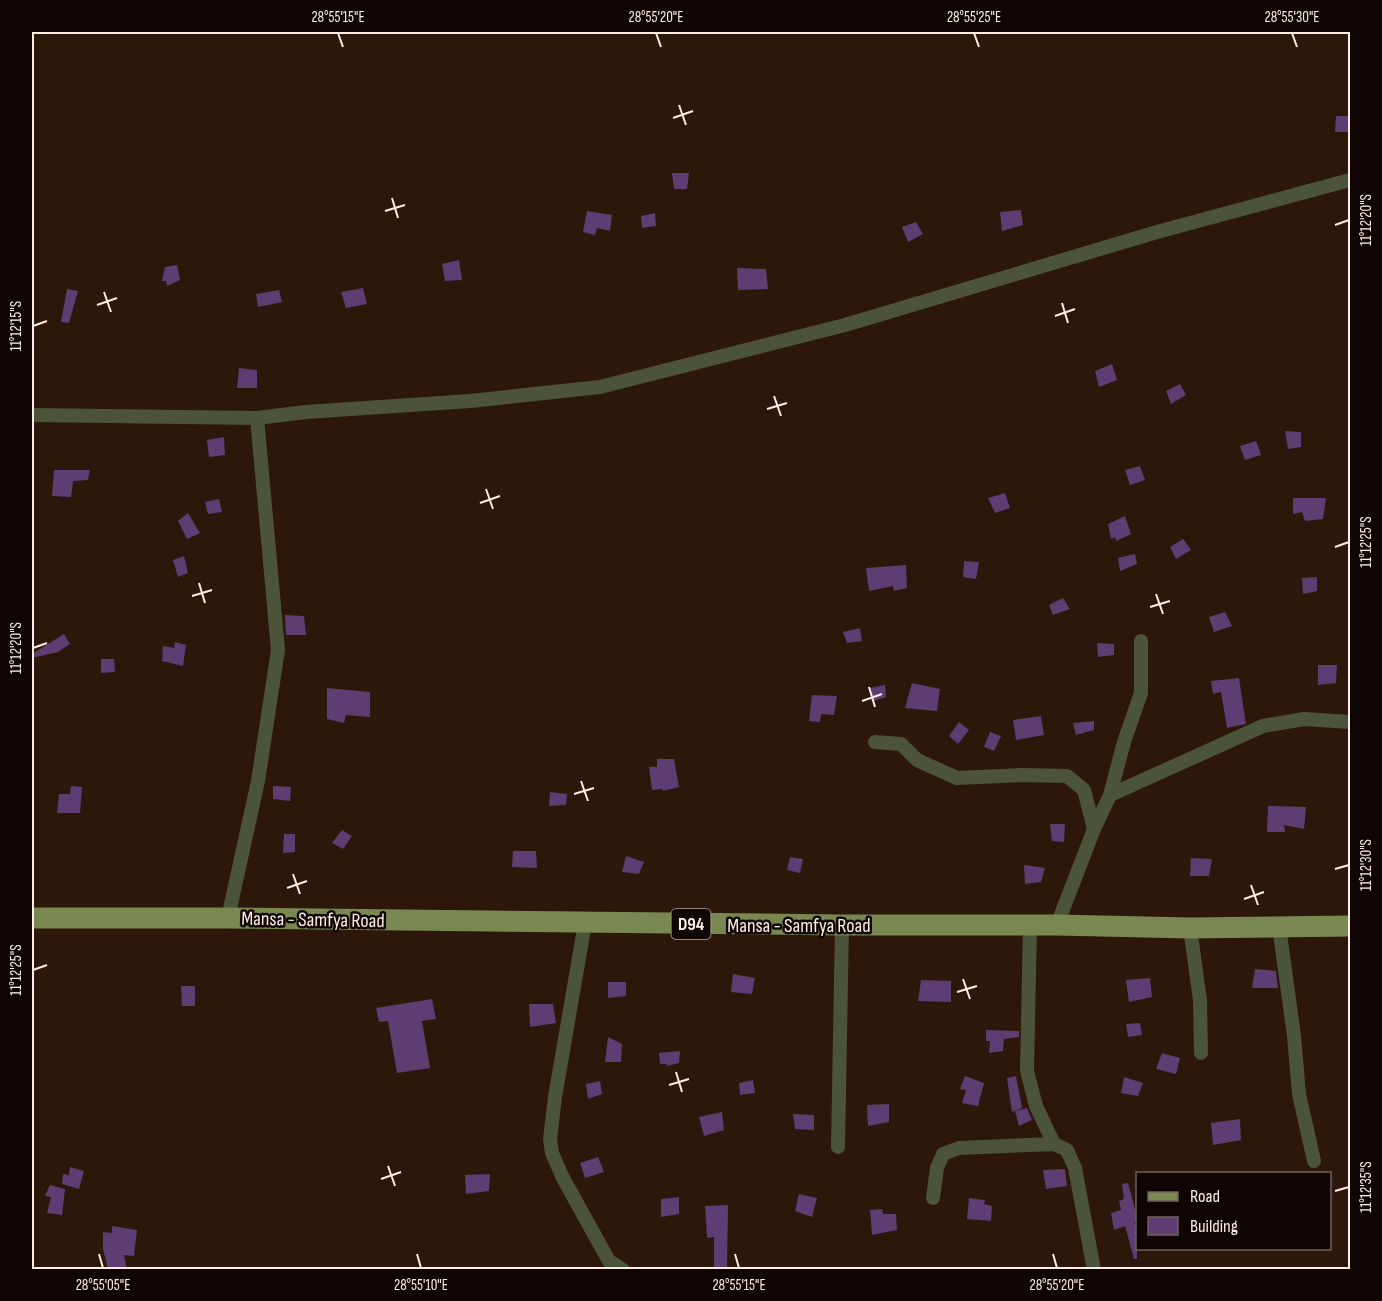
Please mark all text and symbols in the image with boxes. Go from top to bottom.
text: 28°55'15"E [311,8,365,27]
text: 28°55'20"E [629,8,683,27]
text: 28°55'25"E [947,8,1001,27]
text: 28°55'30"E [1265,8,1319,27]
text: 11°12'20"S [1357,194,1376,246]
text: 11°12'15"S [7,301,26,351]
text: 11°12'25"S [1357,516,1376,568]
text: 11°12'20"S [7,622,26,674]
text: 11°12'30"S [1357,839,1376,891]
street label: Mansa - Samfya Road [241,907,385,933]
road number: D94 [672,909,710,939]
street label: Mansa - Samfya Road [727,914,871,938]
text: 11°12'25"S [7,944,26,996]
text: 11°12'35"S [1357,1161,1376,1213]
legend [1136,1172,1331,1250]
text: Road [1190,1186,1220,1207]
text: Building [1190,1216,1238,1237]
text: 28°55'05"E [76,1276,130,1295]
text: 28°55'10"E [394,1276,448,1295]
text: 28°55'15"E [712,1276,766,1295]
text: 28°55'20"E [1030,1276,1084,1295]

